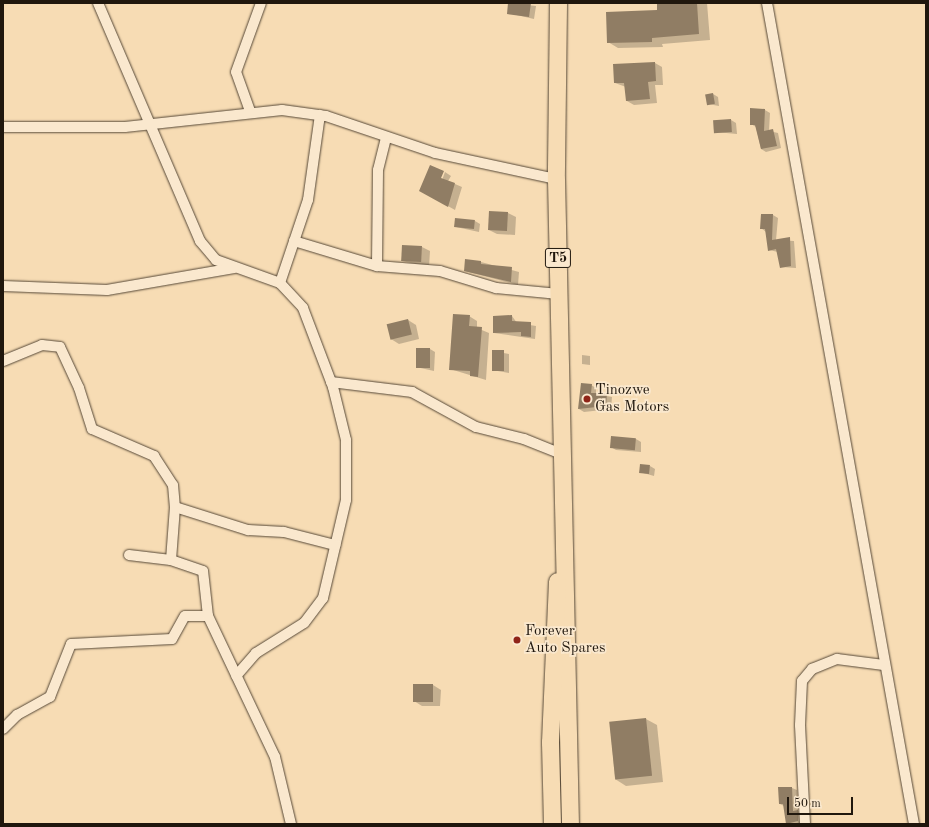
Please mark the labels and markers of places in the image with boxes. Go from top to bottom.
place label: Tinozwe Gas Motors [595,381,669,416]
marker: Tinozwe Gas Motors [582,394,592,404]
place label: Forever Auto Spares [525,622,605,657]
marker: Forever Auto Spares [512,635,522,645]

